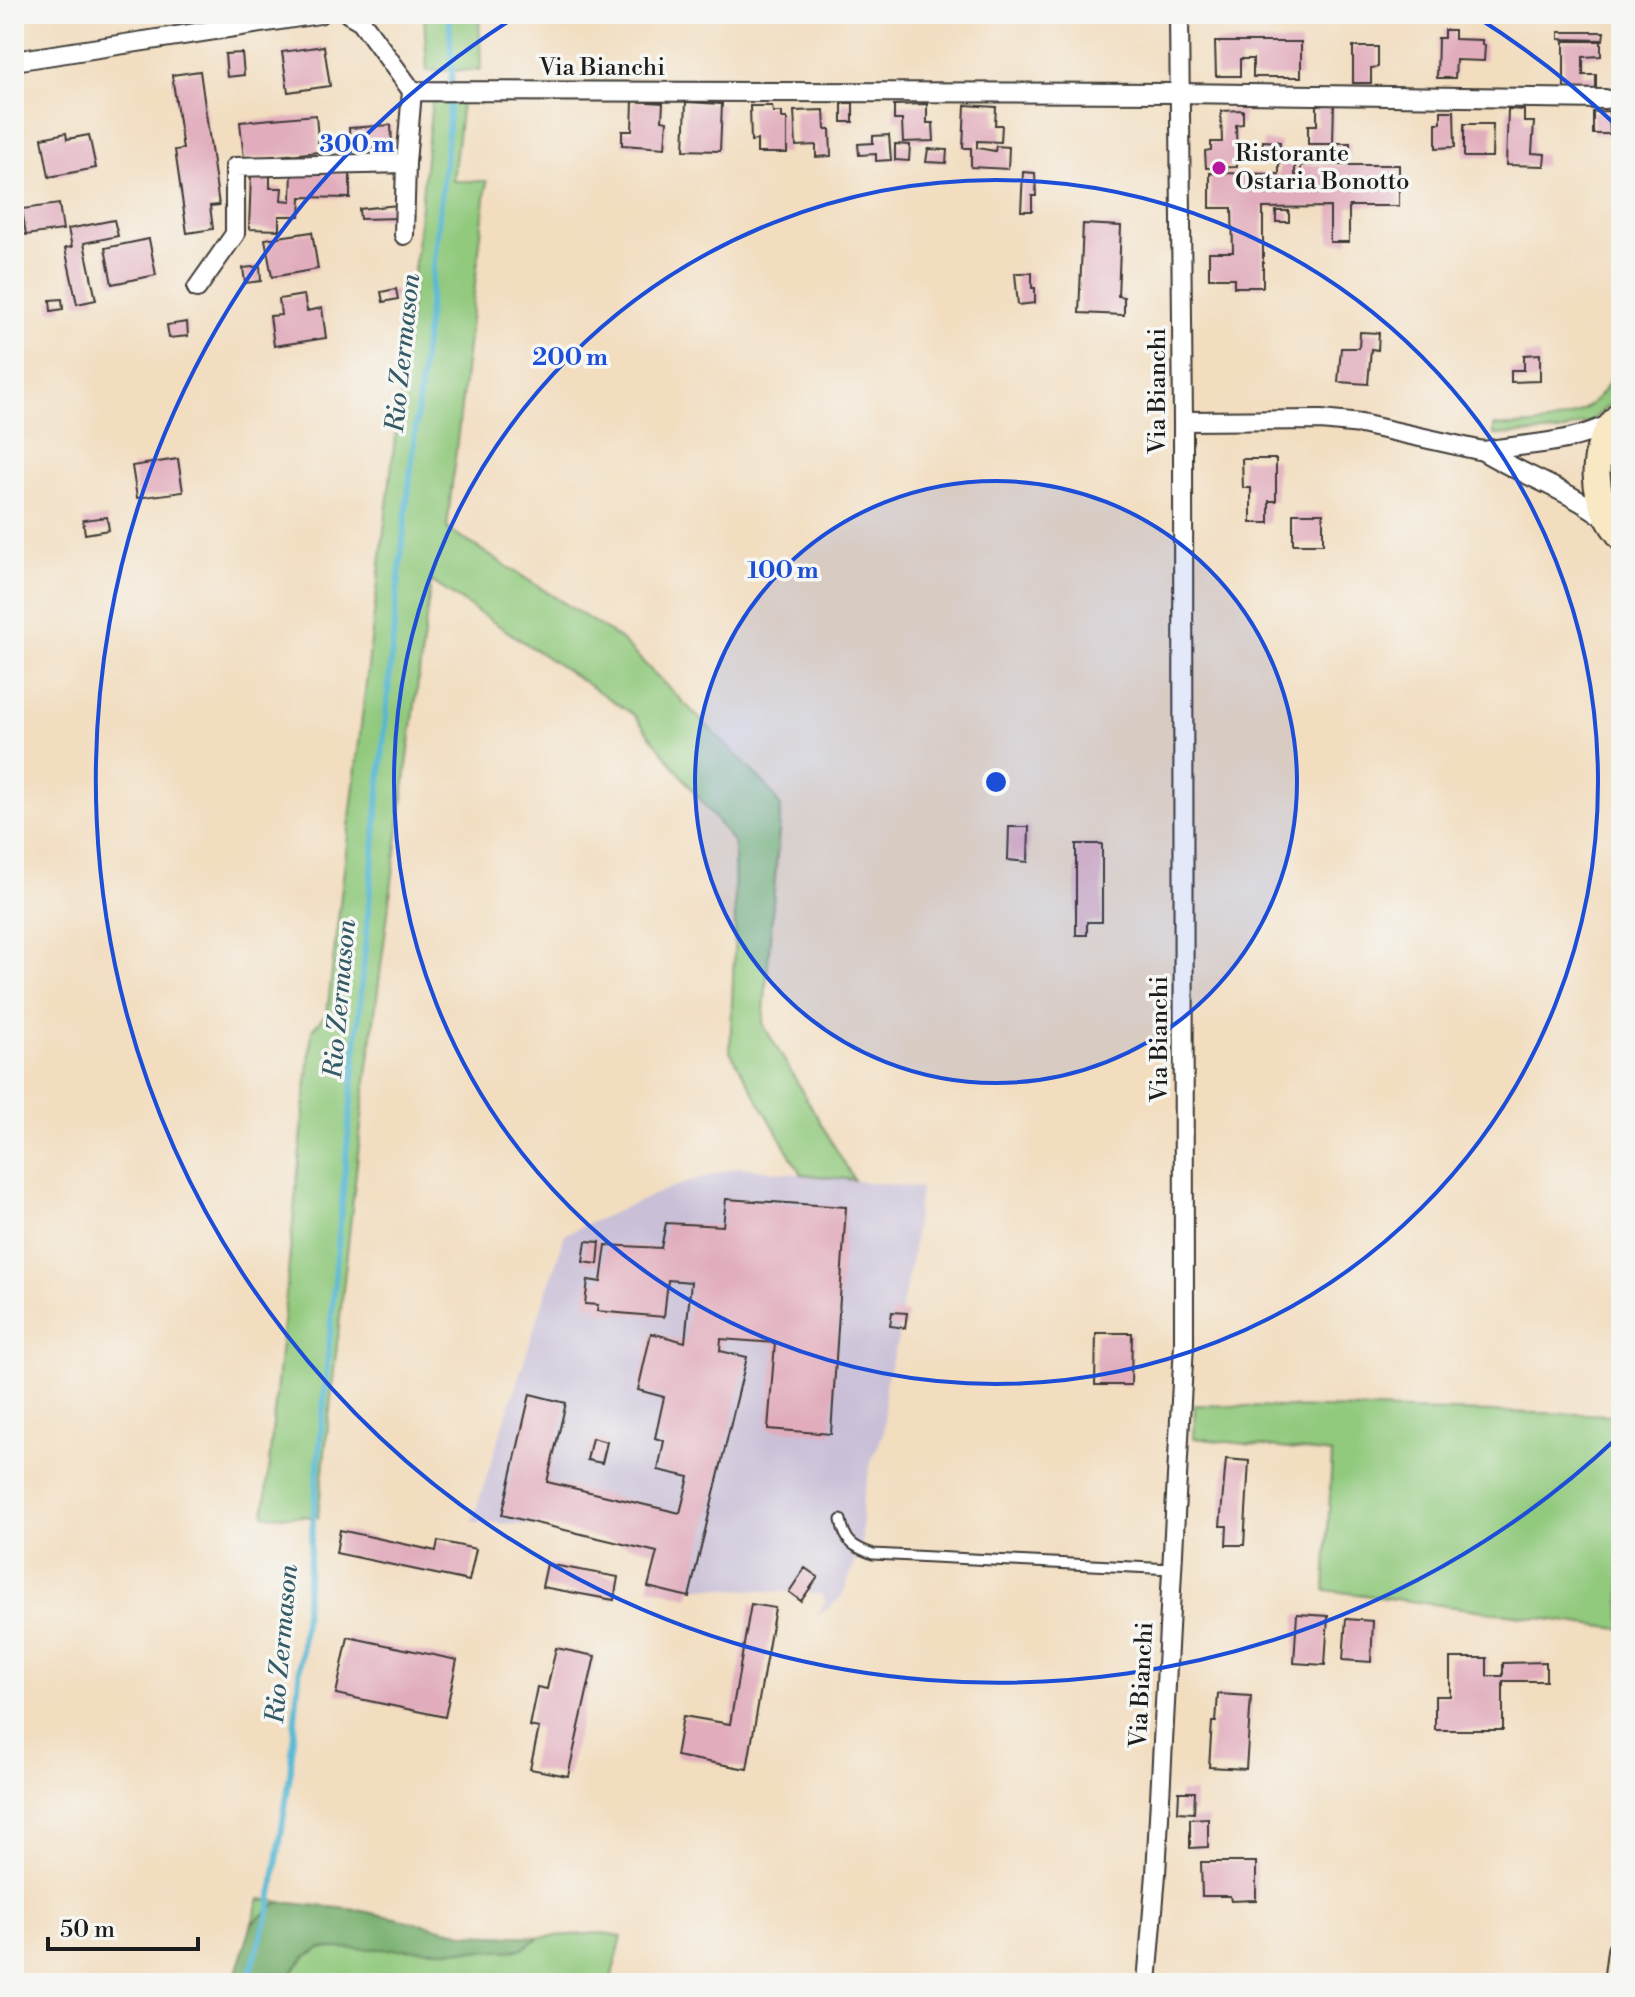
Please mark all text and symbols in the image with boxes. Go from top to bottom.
street label: Via Bianchi [538,53,665,83]
text: 300 m [319,130,395,160]
place label: Ristorante Ostaria Bonotto [1235,139,1410,197]
marker: Ristorante Ostaria Bonotto [1210,159,1228,177]
water label: Rio Zermason [379,272,427,435]
street label: Via Bianchi [1143,328,1173,455]
text: 200 m [532,343,608,373]
text: 100 m [747,556,819,586]
centre of rings [982,768,1010,796]
water label: Rio Zermason [317,918,363,1081]
street label: Via Bianchi [1145,976,1175,1103]
water label: Rio Zermason [259,1563,305,1726]
street label: Via Bianchi [1124,1621,1160,1750]
scale bar [48,1901,198,1951]
text: 50 m [60,1915,115,1945]

